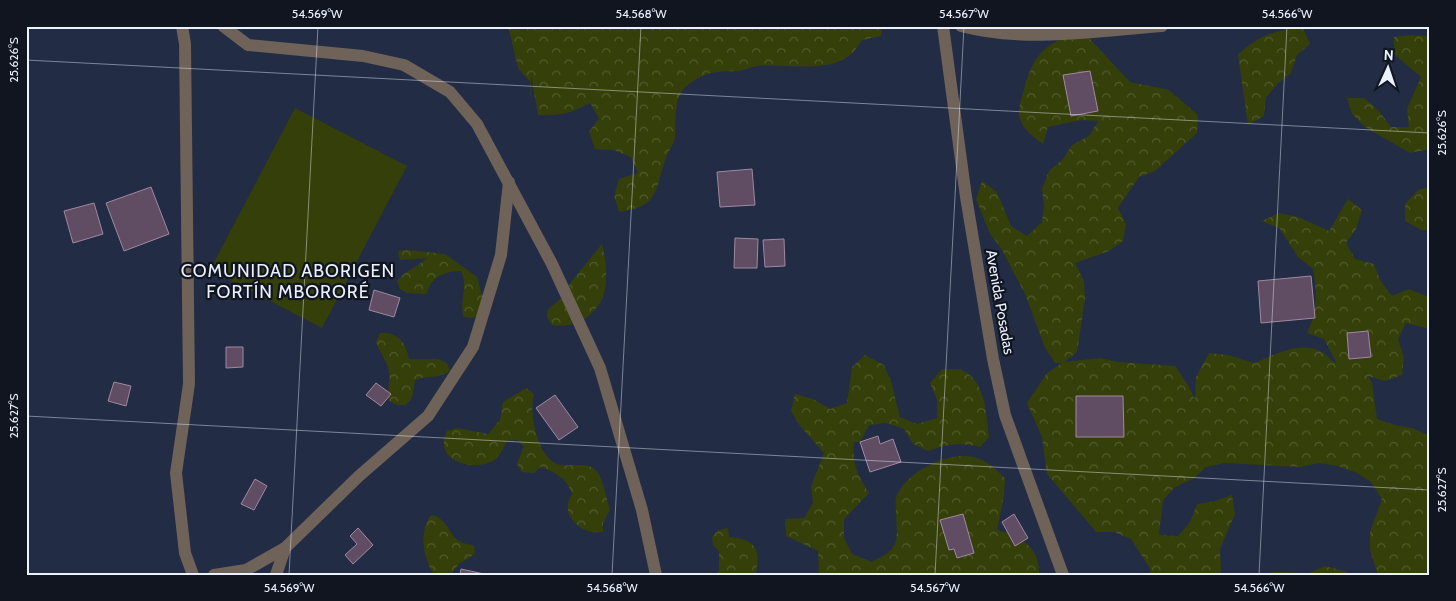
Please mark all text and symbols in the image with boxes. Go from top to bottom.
text: 54.569°W [292,6,343,21]
text: 54.568°W [615,6,667,21]
text: 54.567°W [939,6,990,21]
text: 54.566°W [1262,6,1313,21]
text: 25.626°S [6,37,21,83]
north arrow [1364,42,1414,92]
text: N [1383,46,1394,64]
text: 25.626°S [1434,110,1449,156]
street label: Avenida Posadas [982,248,1018,356]
district label: COMUNIDAD ABORIGEN FORTÍN MBORORÉ [181,260,395,303]
text: 25.627°S [6,394,21,438]
text: 25.627°S [1434,468,1449,512]
text: 54.569°W [264,580,315,595]
text: 54.568°W [586,580,638,595]
text: 54.567°W [910,580,961,595]
text: 54.566°W [1234,580,1285,595]

